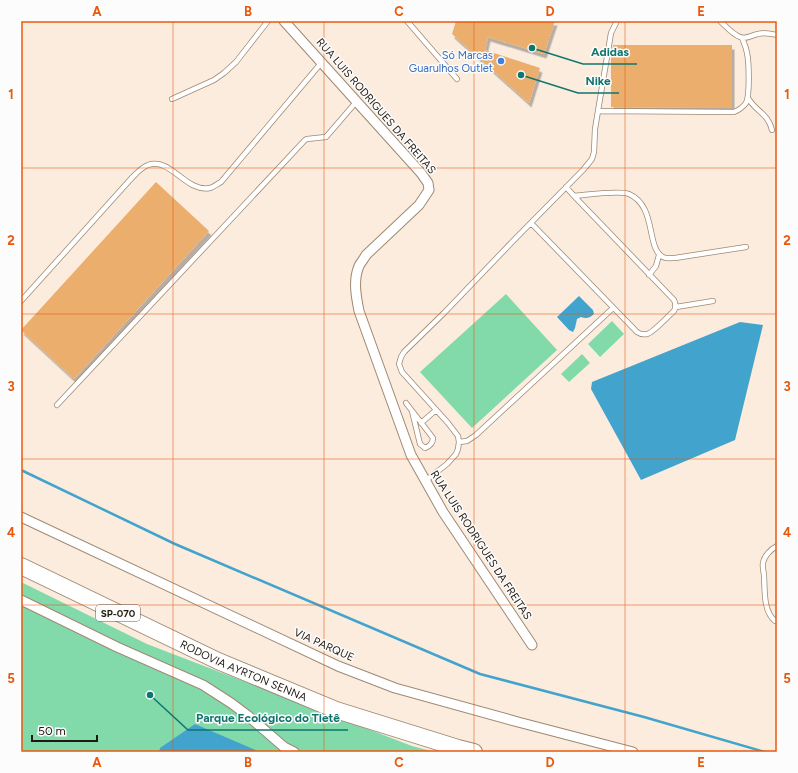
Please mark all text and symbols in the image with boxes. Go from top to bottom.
text: A [92,4,102,19]
text: B [244,4,252,19]
text: C [394,4,404,19]
text: D [545,4,555,19]
text: E [697,4,705,19]
street label: RUA LUIS RODRIGUES DA FREITAS [314,36,439,177]
callout: Adidas [583,40,637,64]
text: Adidas [591,45,629,59]
place label: Só Marcas Guarulhos Outlet [409,49,493,75]
marker: Só Marcas Guarulhos Outlet [496,56,506,66]
callout: Nike [578,69,619,93]
text: Nike [585,74,611,88]
text: 1 [8,87,14,102]
text: 1 [784,87,790,102]
text: 2 [7,233,15,248]
text: 2 [783,233,791,248]
text: 3 [7,379,15,394]
text: 3 [783,379,791,394]
street label: RUA LUIS RODRIGUES DA FREITAS [428,468,534,622]
text: 4 [7,525,15,540]
text: 4 [783,525,791,540]
road number: SP-070 [96,605,140,621]
street label: VIA PARQUE [292,626,356,664]
street label: RODOVIA AYRTON SENNA [178,637,309,704]
text: 5 [7,671,15,686]
text: 5 [783,671,791,686]
callout: Parque Ecológico do Tietê [188,706,348,730]
text: Parque Ecológico do Tietê [196,711,340,725]
scale bar [32,717,97,743]
text: 50 m [38,724,66,738]
text: A [92,755,102,770]
text: B [244,755,252,770]
text: C [394,755,404,770]
text: D [545,755,555,770]
text: E [697,755,705,770]

